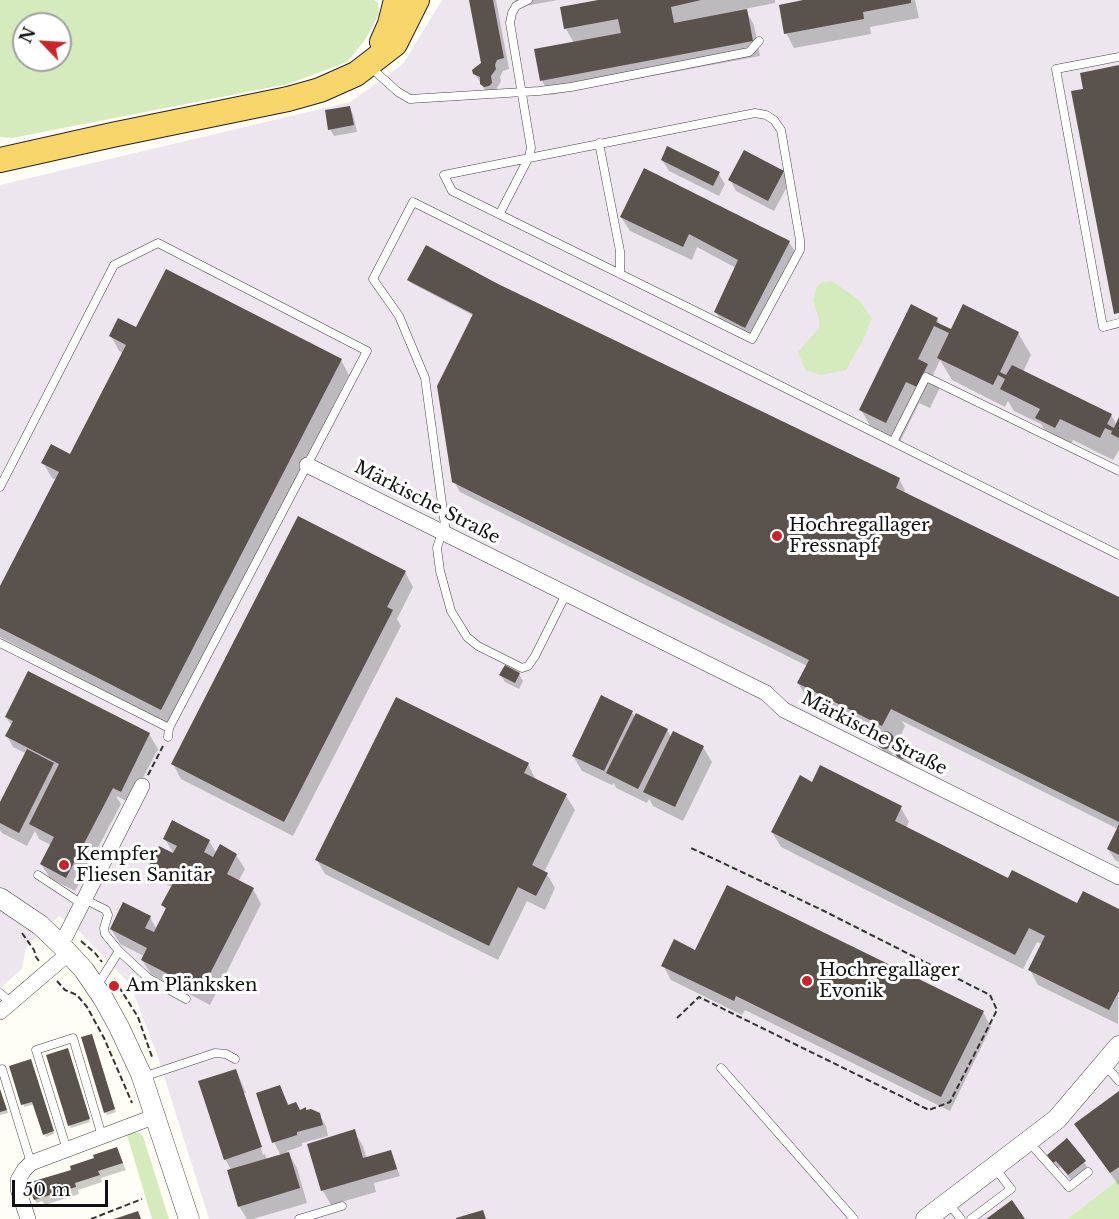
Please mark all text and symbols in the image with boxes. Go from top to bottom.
north arrow [12,12,72,72]
text: N [15,24,40,46]
street label: Märkische Straße [351,457,503,549]
place label: Hochregallager Fressnapf [789,515,930,558]
marker: Hochregallager Fressnapf [770,529,784,543]
street label: Märkische Straße [798,688,950,780]
place label: Kempfer Fliesen Sanitär [76,844,212,886]
marker: Kempfer Fliesen Sanitär [57,858,71,872]
place label: Hochregallager Evonik [819,960,960,1002]
marker: Hochregallager Evonik [800,974,814,988]
place label: Am Plänksken [126,975,257,997]
marker: Am Plänksken [107,979,121,993]
scale bar [15,1168,111,1206]
text: 50 m [23,1179,71,1201]

